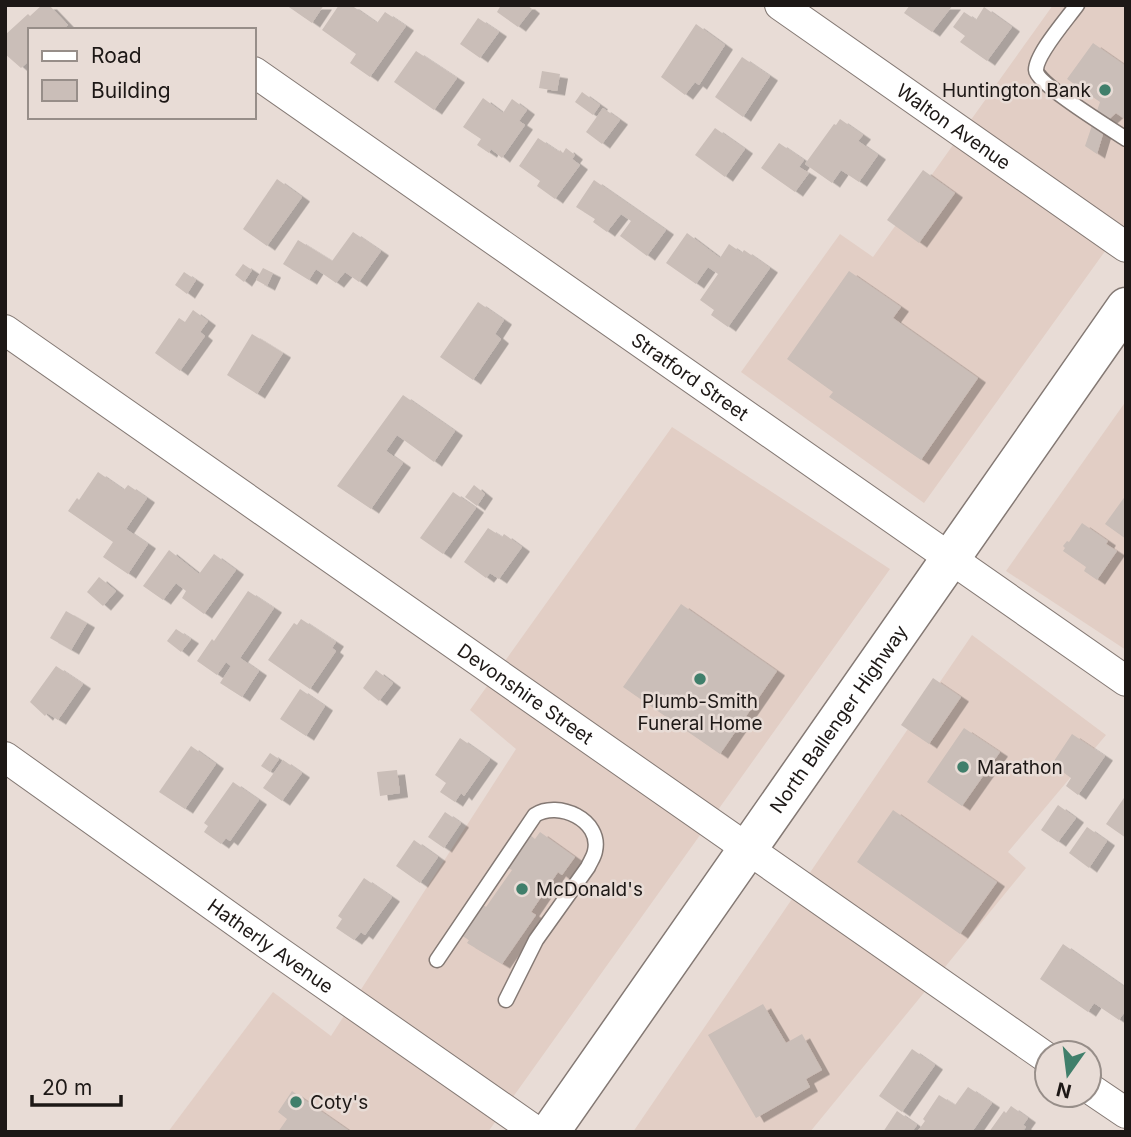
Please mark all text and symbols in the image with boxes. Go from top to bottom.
legend [28,28,256,119]
text: Road [91,43,142,68]
text: Building [91,78,171,103]
street label: Walton Avenue [892,79,1015,174]
place label: Huntington Bank [942,79,1092,102]
marker: Huntington Bank [1097,82,1113,98]
street label: Stratford Street [627,328,753,425]
street label: North Ballenger Highway [765,620,912,817]
street label: Devonshire Street [453,638,598,749]
marker: Plumb-Smith Funeral Home [692,671,708,687]
place label: Plumb-Smith Funeral Home [637,690,763,735]
place label: Marathon [977,756,1063,779]
marker: Marathon [955,759,971,775]
place label: McDonald's [536,878,643,901]
marker: McDonald's [514,881,530,897]
street label: Hatherly Avenue [203,894,338,998]
north arrow [1033,1039,1103,1109]
scale bar [32,1064,121,1108]
text: 20 m [42,1075,92,1100]
text: N [1054,1077,1074,1103]
place label: Coty's [310,1091,368,1114]
marker: Coty's [288,1094,304,1110]

